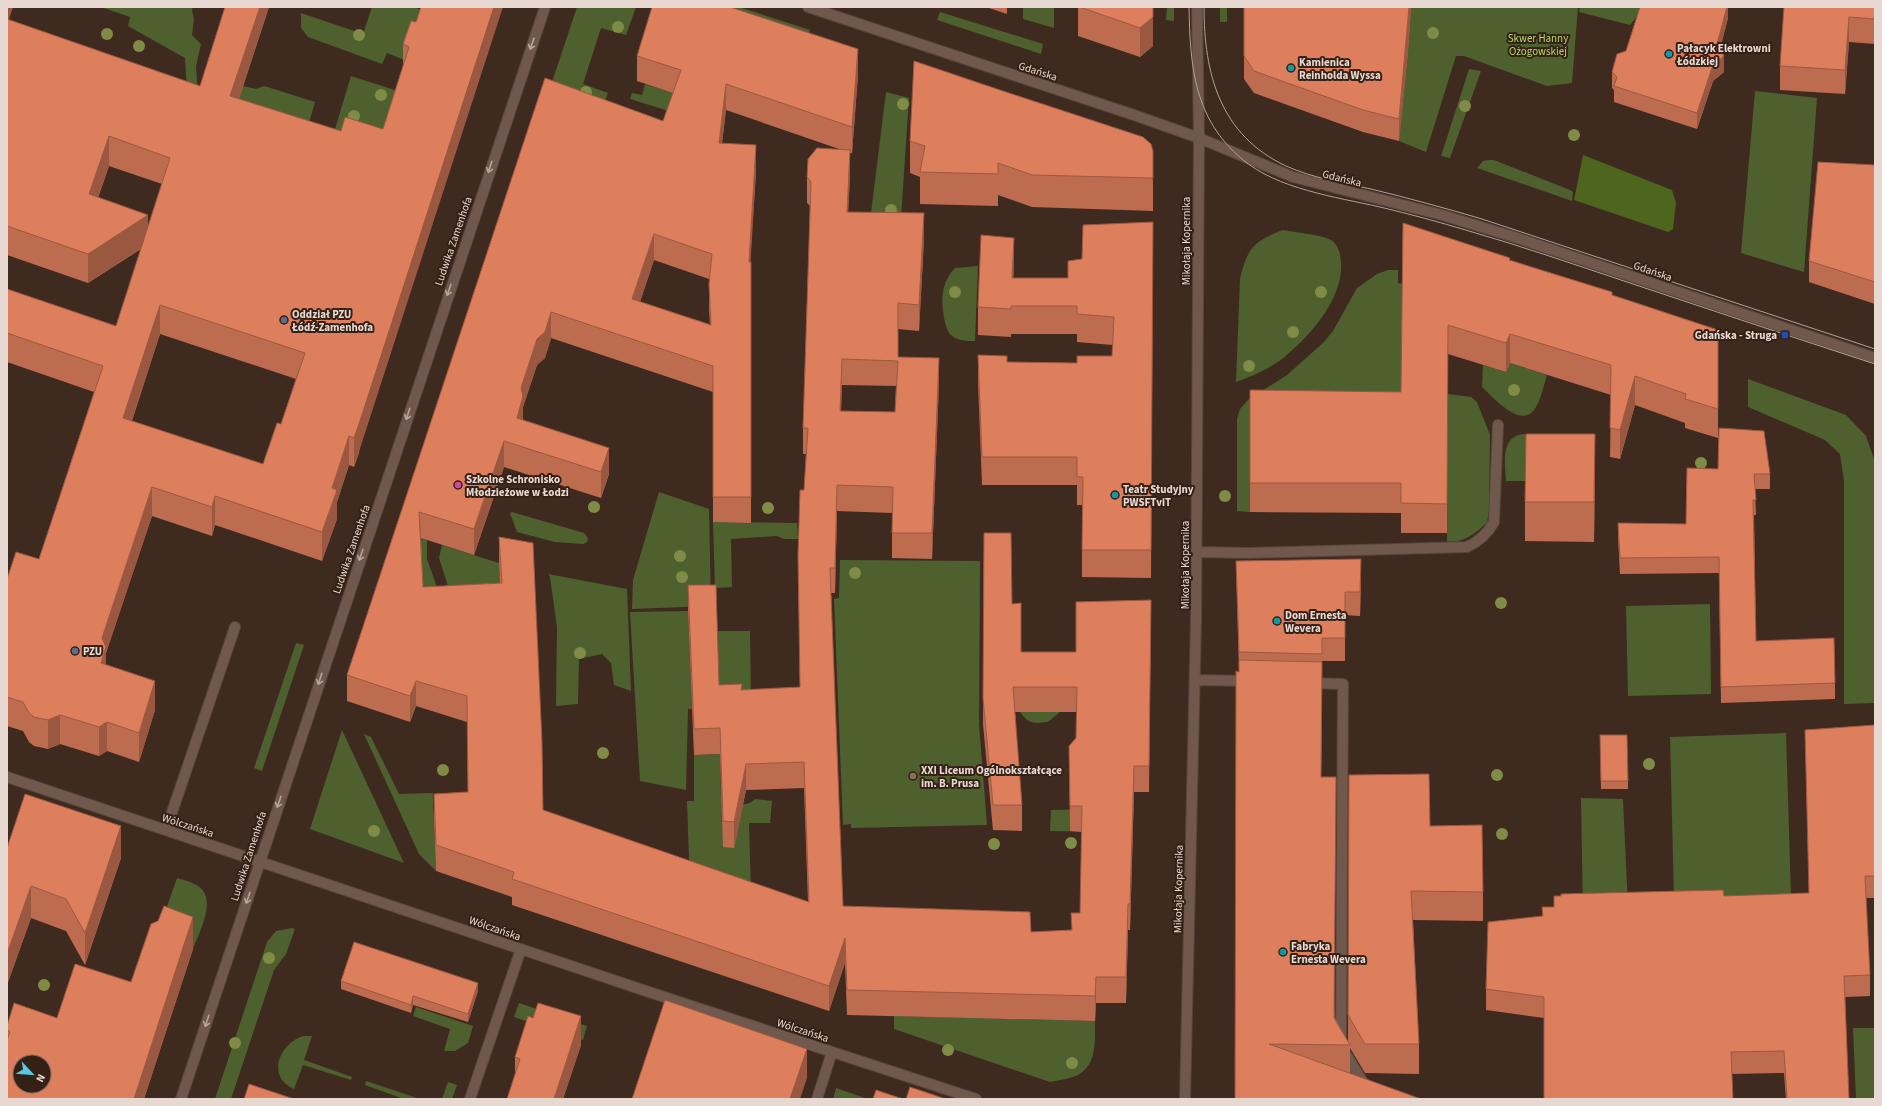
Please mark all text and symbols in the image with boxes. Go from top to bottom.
park label: Skwer Hanny Ożogowskiej [1508,31,1568,59]
one-way arrow [528,37,535,50]
place label: Pałacyk Elektrowni Łódzkiej [1676,41,1771,69]
marker: Pałacyk Elektrowni Łódzkiej [1664,49,1674,59]
place label: Kamienica Reinholda Wyssa [1299,55,1381,83]
street label: Gdańska [1017,58,1059,85]
marker: Kamienica Reinholda Wyssa [1286,63,1296,73]
one-way arrow [486,161,494,173]
street label: Gdańska [1321,166,1363,191]
street label: Ludwika Zamenhofa [431,195,476,288]
street label: Mikołaja Kopernika [1179,197,1194,285]
street label: Gdańska [1632,258,1674,285]
one-way arrow [445,284,452,297]
place label: Oddział PZU Łódź-Zamenhofa [291,307,373,335]
marker: Oddział PZU Łódź-Zamenhofa [279,315,289,325]
place label: Gdańska - Struga [1695,328,1777,343]
marker: Gdańska - Struga [1780,330,1790,340]
one-way arrow [404,407,411,420]
place label: Szkolne Schronisko Młodzieżowe w Łodzi [466,472,569,500]
marker: Szkolne Schronisko Młodzieżowe w Łodzi [453,480,463,490]
place label: Teatr Studyjny PWSFTviT [1123,482,1194,510]
marker: Teatr Studyjny PWSFTviT [1110,490,1120,500]
street label: Ludwika Zamenhofa [329,503,374,596]
street label: Mikołaja Kopernika [1178,521,1193,609]
one-way arrow [357,549,364,562]
place label: Dom Ernesta Wevera [1285,608,1347,636]
marker: Dom Ernesta Wevera [1272,616,1282,626]
place label: PZU [83,644,102,659]
marker: PZU [70,646,80,656]
one-way arrow [316,672,323,685]
place label: XXI Liceum Ogólnokształcące im. B. Prusa [921,763,1062,791]
marker: XXI Liceum Ogólnokształcące im. B. Prusa [908,771,918,781]
one-way arrow [275,795,282,808]
street label: Ludwika Zamenhofa [227,809,270,903]
street label: Wólczańska [160,810,216,841]
street label: Mikołaja Kopernika [1170,845,1187,933]
one-way arrow [243,891,251,903]
street label: Wólczańska [467,913,523,944]
place label: Fabryka Ernesta Wevera [1291,939,1366,967]
marker: Fabryka Ernesta Wevera [1278,947,1288,957]
one-way arrow [203,1015,210,1028]
street label: Wólczańska [775,1015,831,1046]
north arrow [12,1054,52,1094]
text: N [32,1072,49,1085]

